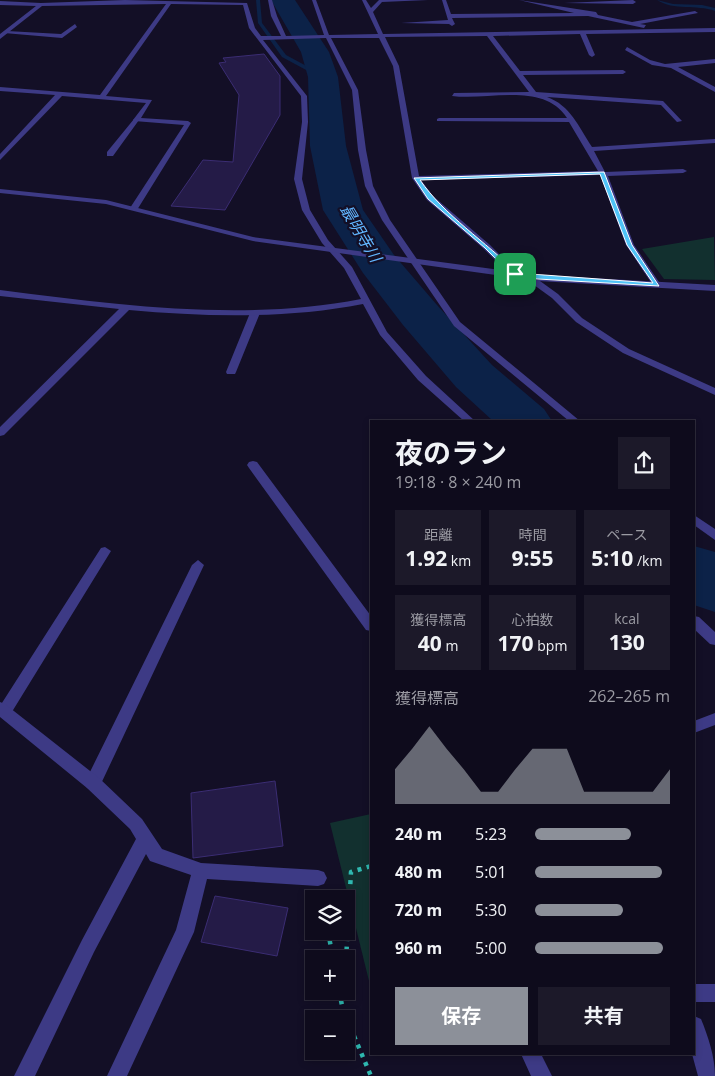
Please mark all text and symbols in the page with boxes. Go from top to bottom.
water label: 最明寺川 [335,200,388,268]
pin [494,253,536,295]
icon: arrive [501,260,529,288]
text: 夜のラン [395,433,507,471]
button: share [618,437,670,489]
text: 19:18 · 8 × 240 m [395,471,521,493]
text: 距離 [424,525,452,544]
text: 時間 [518,525,546,544]
text: ペース [606,525,647,544]
text: 1.92 [405,544,447,572]
text: 9:55 [511,544,554,572]
text: 5:10 [591,544,633,572]
text: km [447,551,471,570]
text: /km [633,551,662,570]
text: kcal [614,609,640,628]
text: 獲得標高 [410,610,466,629]
text: 心拍数 [511,610,553,629]
text: 130 [609,628,645,656]
text: 40 [418,629,442,657]
text: 170 [498,629,534,657]
text: m [442,636,458,655]
text: bpm [534,636,567,655]
text: 262–265 m [588,685,670,707]
text: 獲得標高 [395,687,459,709]
text: 240 m [395,823,442,845]
text: 5:23 [475,823,507,845]
text: 480 m [395,861,442,883]
text: 5:01 [475,861,507,883]
map controls [305,890,355,1060]
button: layers [305,890,355,940]
text: 720 m [395,899,442,921]
text: 5:30 [475,899,507,921]
text: 960 m [395,937,442,959]
text: 5:00 [475,937,507,959]
button: + [305,950,355,1000]
button: 保存 [395,987,528,1045]
button: 共有 [538,987,670,1045]
button: − [305,1010,355,1060]

